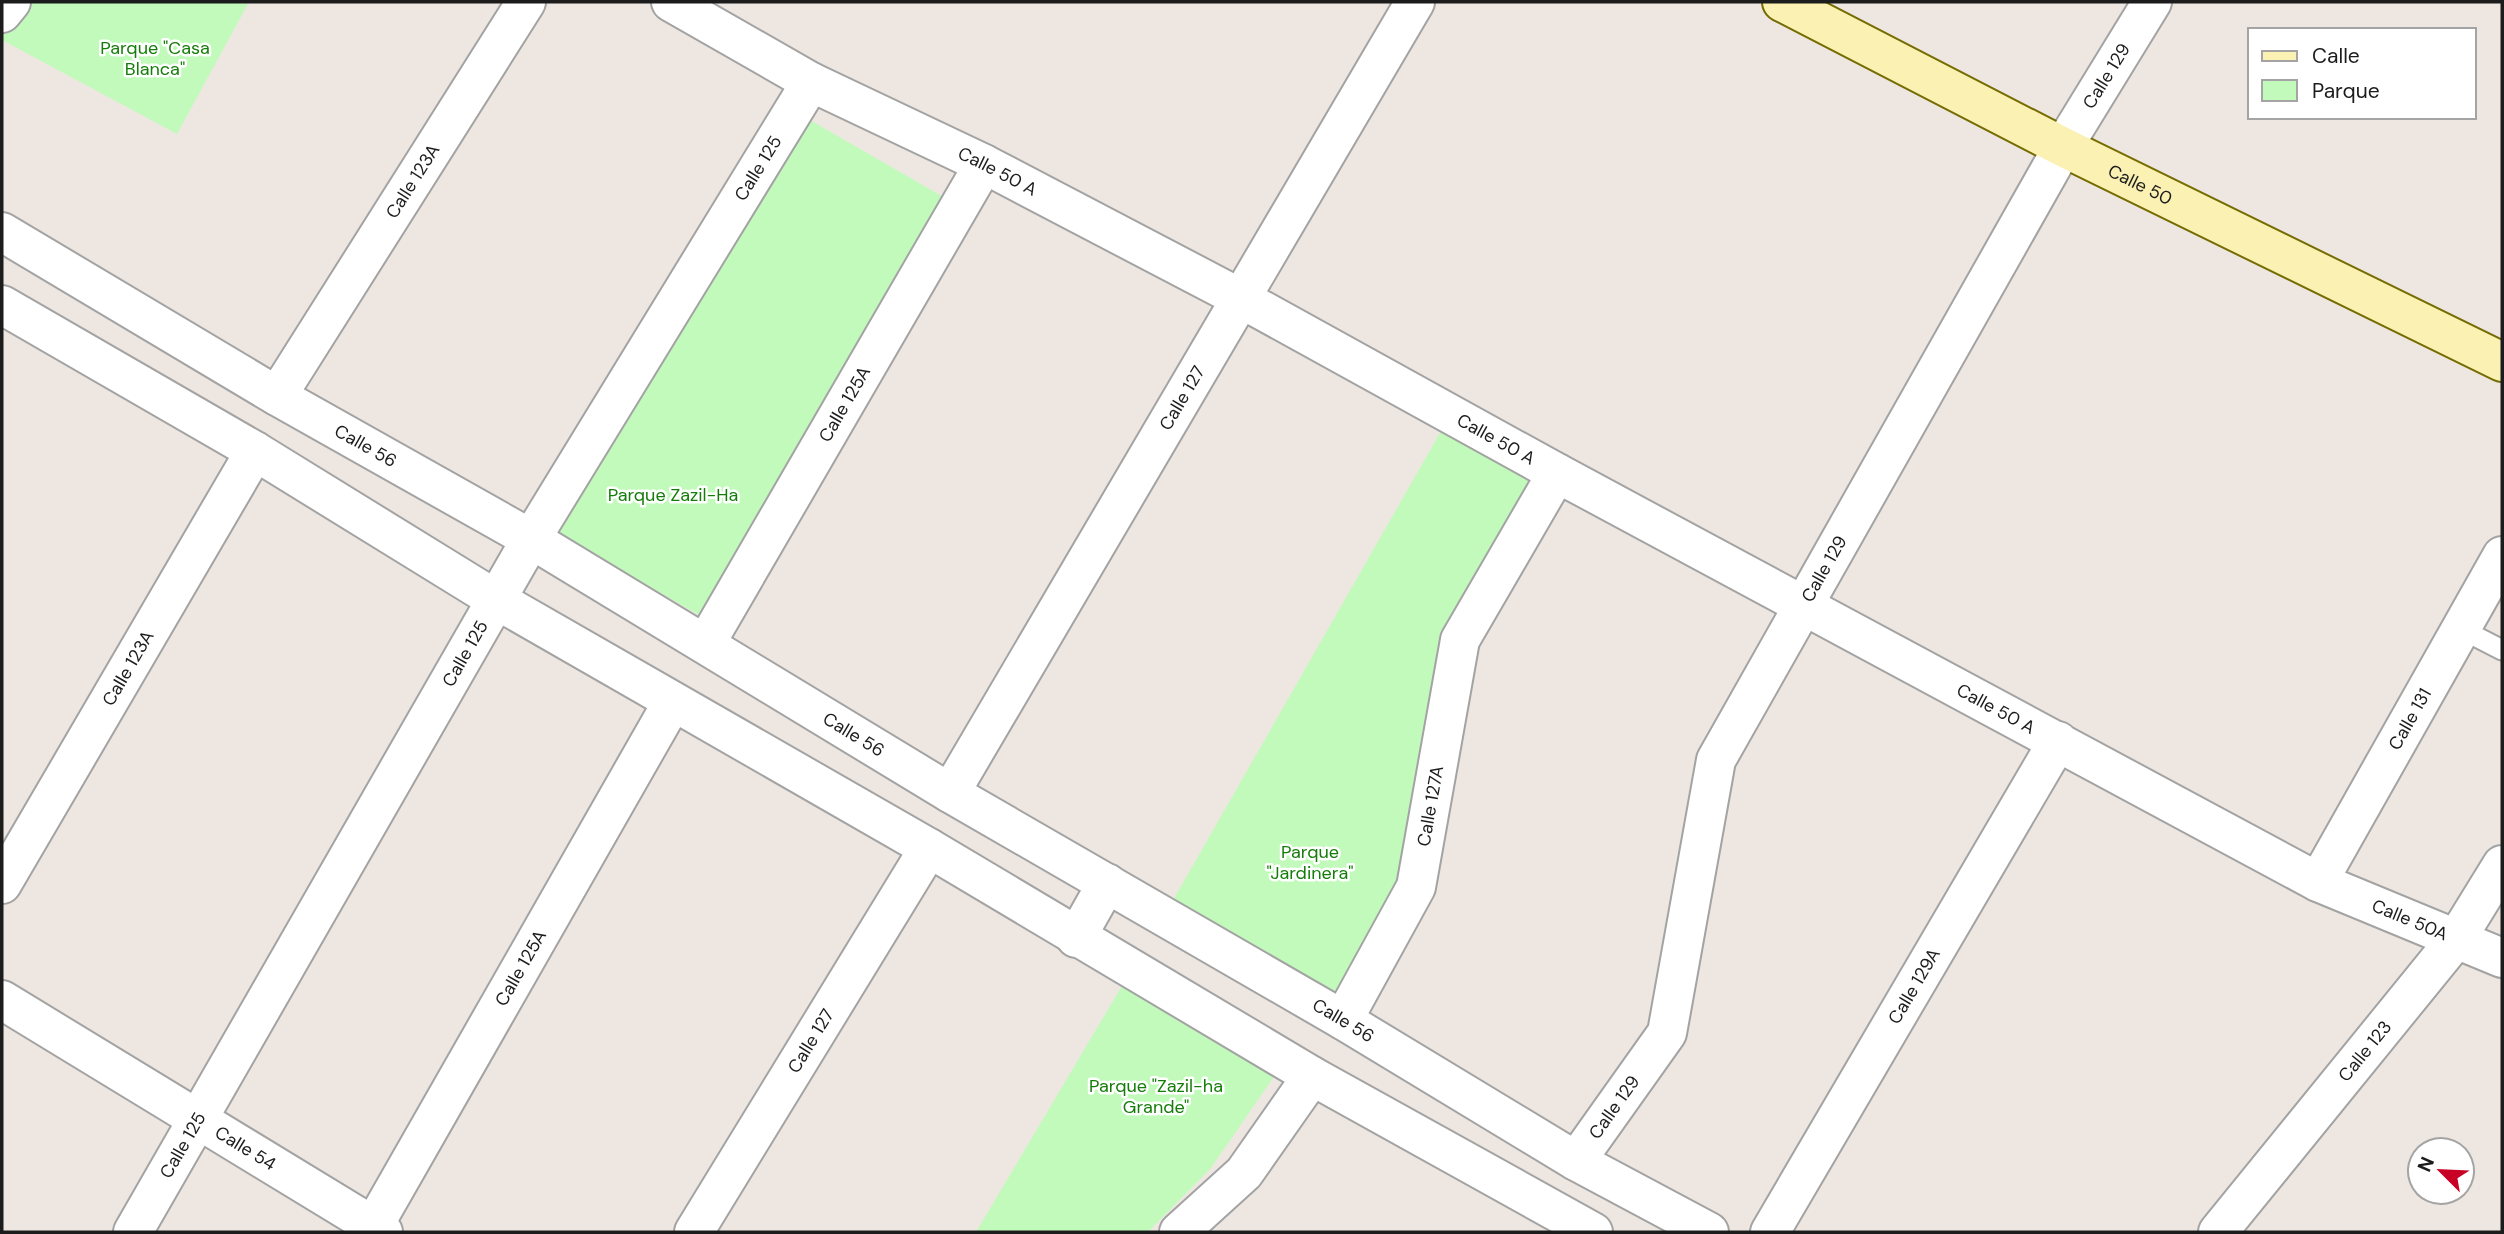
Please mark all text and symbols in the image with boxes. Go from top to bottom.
legend [2248,28,2476,119]
park label: Parque "Casa Blanca" [100,36,210,81]
street label: Calle 129 [2077,39,2136,113]
text: Calle [2312,42,2360,70]
text: Parque [2312,77,2380,105]
street label: Calle 125 [729,131,787,206]
street label: Calle 123A [380,139,445,223]
street label: Calle 50 A [954,141,1041,202]
street label: Calle 50 [2104,159,2176,211]
street label: Calle 127 [1154,361,1210,435]
street label: Calle 125A [813,362,876,447]
street label: Calle 50 A [1453,408,1539,471]
street label: Calle 56 [330,419,401,473]
park label: Parque Zazil-Ha [608,483,738,507]
street label: Calle 129 [1796,531,1853,607]
street label: Calle 125 [437,616,494,691]
street label: Calle 123A [97,626,160,710]
street label: Calle 50 A [1952,678,2039,740]
street label: Calle 131 [2383,684,2437,754]
street label: Calle 56 [818,707,889,763]
street label: Calle 127A [1411,764,1449,848]
park label: Parque "Jardinera" [1267,840,1353,885]
street label: Calle 50A [2368,893,2452,946]
street label: Calle 125A [489,926,552,1010]
street label: Calle 129A [1883,944,1946,1028]
street label: Calle 56 [1308,993,1379,1048]
street label: Calle 127 [782,1004,840,1078]
street label: Calle 123 [2333,1016,2397,1087]
street label: Calle 129 [1583,1071,1645,1144]
park label: Parque "Zazil-ha Grande" [1089,1074,1223,1119]
street label: Calle 125 [154,1108,211,1183]
street label: Calle 54 [210,1120,281,1176]
north arrow [2406,1136,2476,1206]
text: N [2412,1153,2440,1176]

